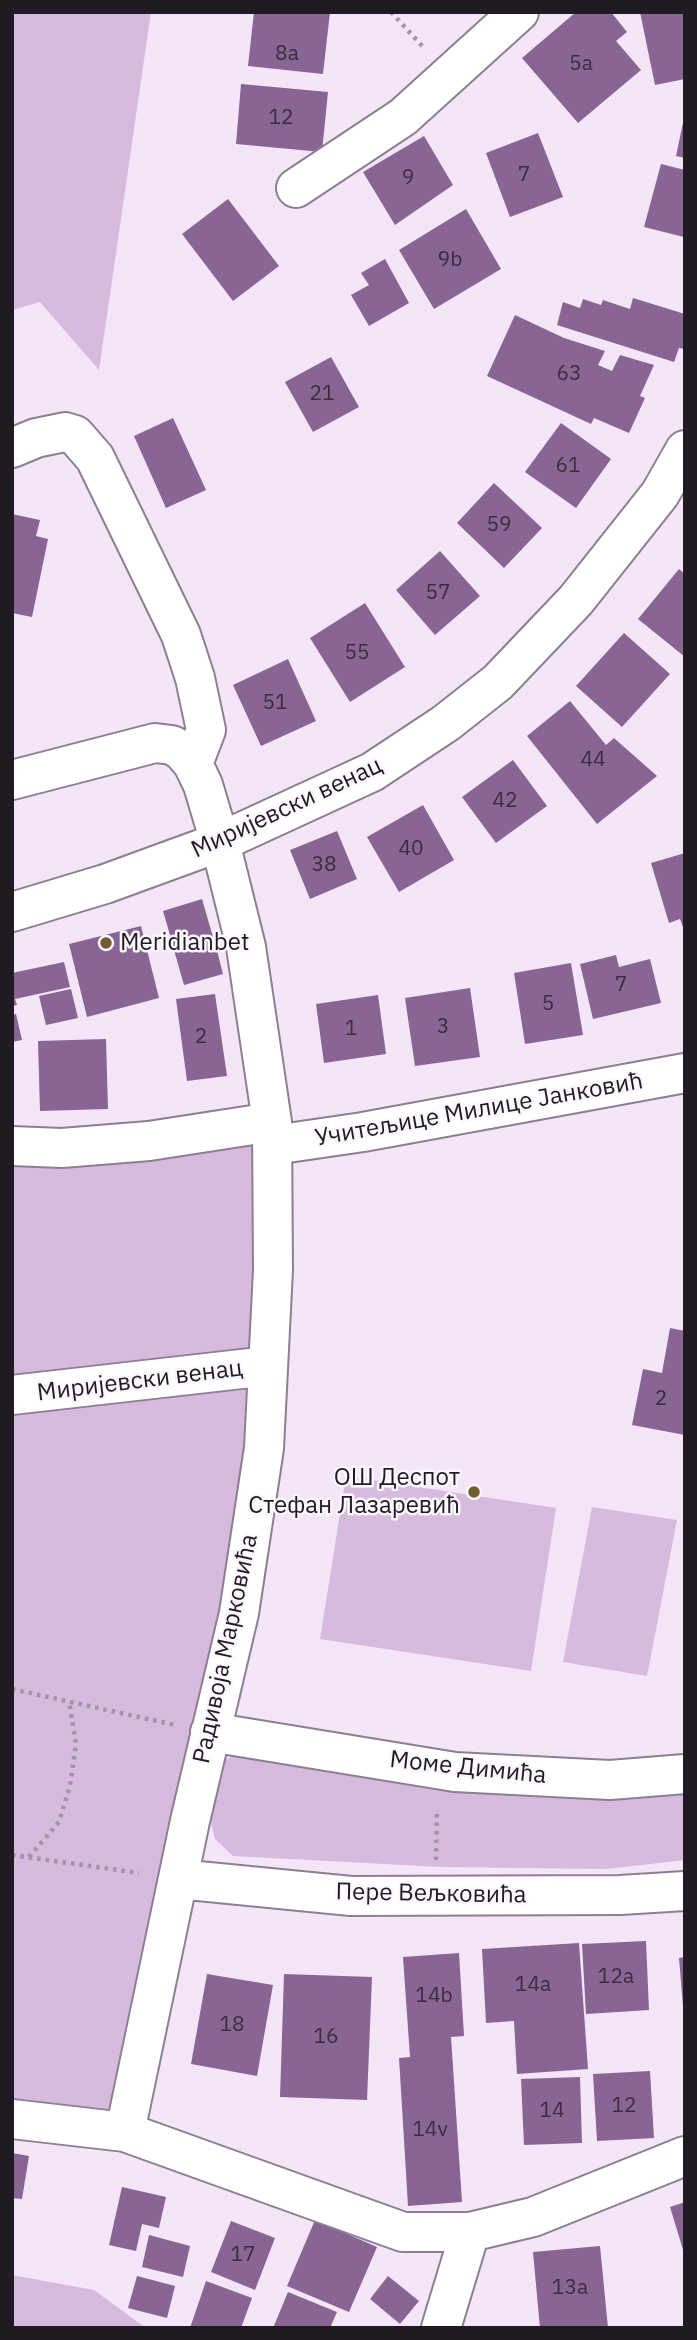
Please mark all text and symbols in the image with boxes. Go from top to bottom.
house number: 8a [275,41,299,67]
house number: 5a [569,51,593,77]
house number: 12 [268,105,294,131]
house number: 7 [518,162,530,188]
house number: 9 [402,165,414,191]
house number: 9b [438,247,462,273]
house number: 63 [556,361,582,387]
house number: 21 [309,381,335,407]
house number: 61 [555,453,581,479]
house number: 59 [486,512,512,538]
house number: 57 [425,580,451,606]
house number: 55 [344,640,370,666]
house number: 51 [262,690,288,716]
house number: 44 [580,747,606,773]
street label: Миријевски венац [187,751,387,865]
house number: 42 [492,788,518,814]
house number: 40 [398,836,424,862]
house number: 38 [311,852,337,878]
place label: Meridianbet [120,929,249,957]
marker: Meridianbet [98,935,114,951]
house number: 7 [615,972,627,998]
house number: 5 [542,991,554,1017]
house number: 3 [437,1014,449,1040]
house number: 1 [345,1016,357,1042]
house number: 2 [195,1024,207,1050]
street label: Учитељице Милице Јанковић [313,1067,645,1153]
street label: Миријевски венац [35,1354,245,1408]
house number: 2 [655,1386,667,1412]
place label: ОШ Деспот Стефан Лазаревић [248,1464,460,1520]
marker: ОШ Деспот Стефан Лазаревић [466,1484,482,1500]
street label: Радивоја Марковића [188,1532,264,1766]
street label: Моме Димића [388,1745,548,1791]
street label: Пере Вељковића [335,1878,527,1910]
house number: 12a [598,1964,634,1990]
house number: 14a [515,1972,551,1998]
house number: 14b [415,1983,453,2009]
house number: 18 [219,2012,245,2038]
house number: 16 [313,2024,339,2050]
house number: 12 [611,2093,637,2119]
house number: 14 [539,2098,565,2124]
house number: 14v [412,2117,448,2143]
house number: 17 [230,2242,256,2268]
house number: 13a [552,2275,588,2301]

